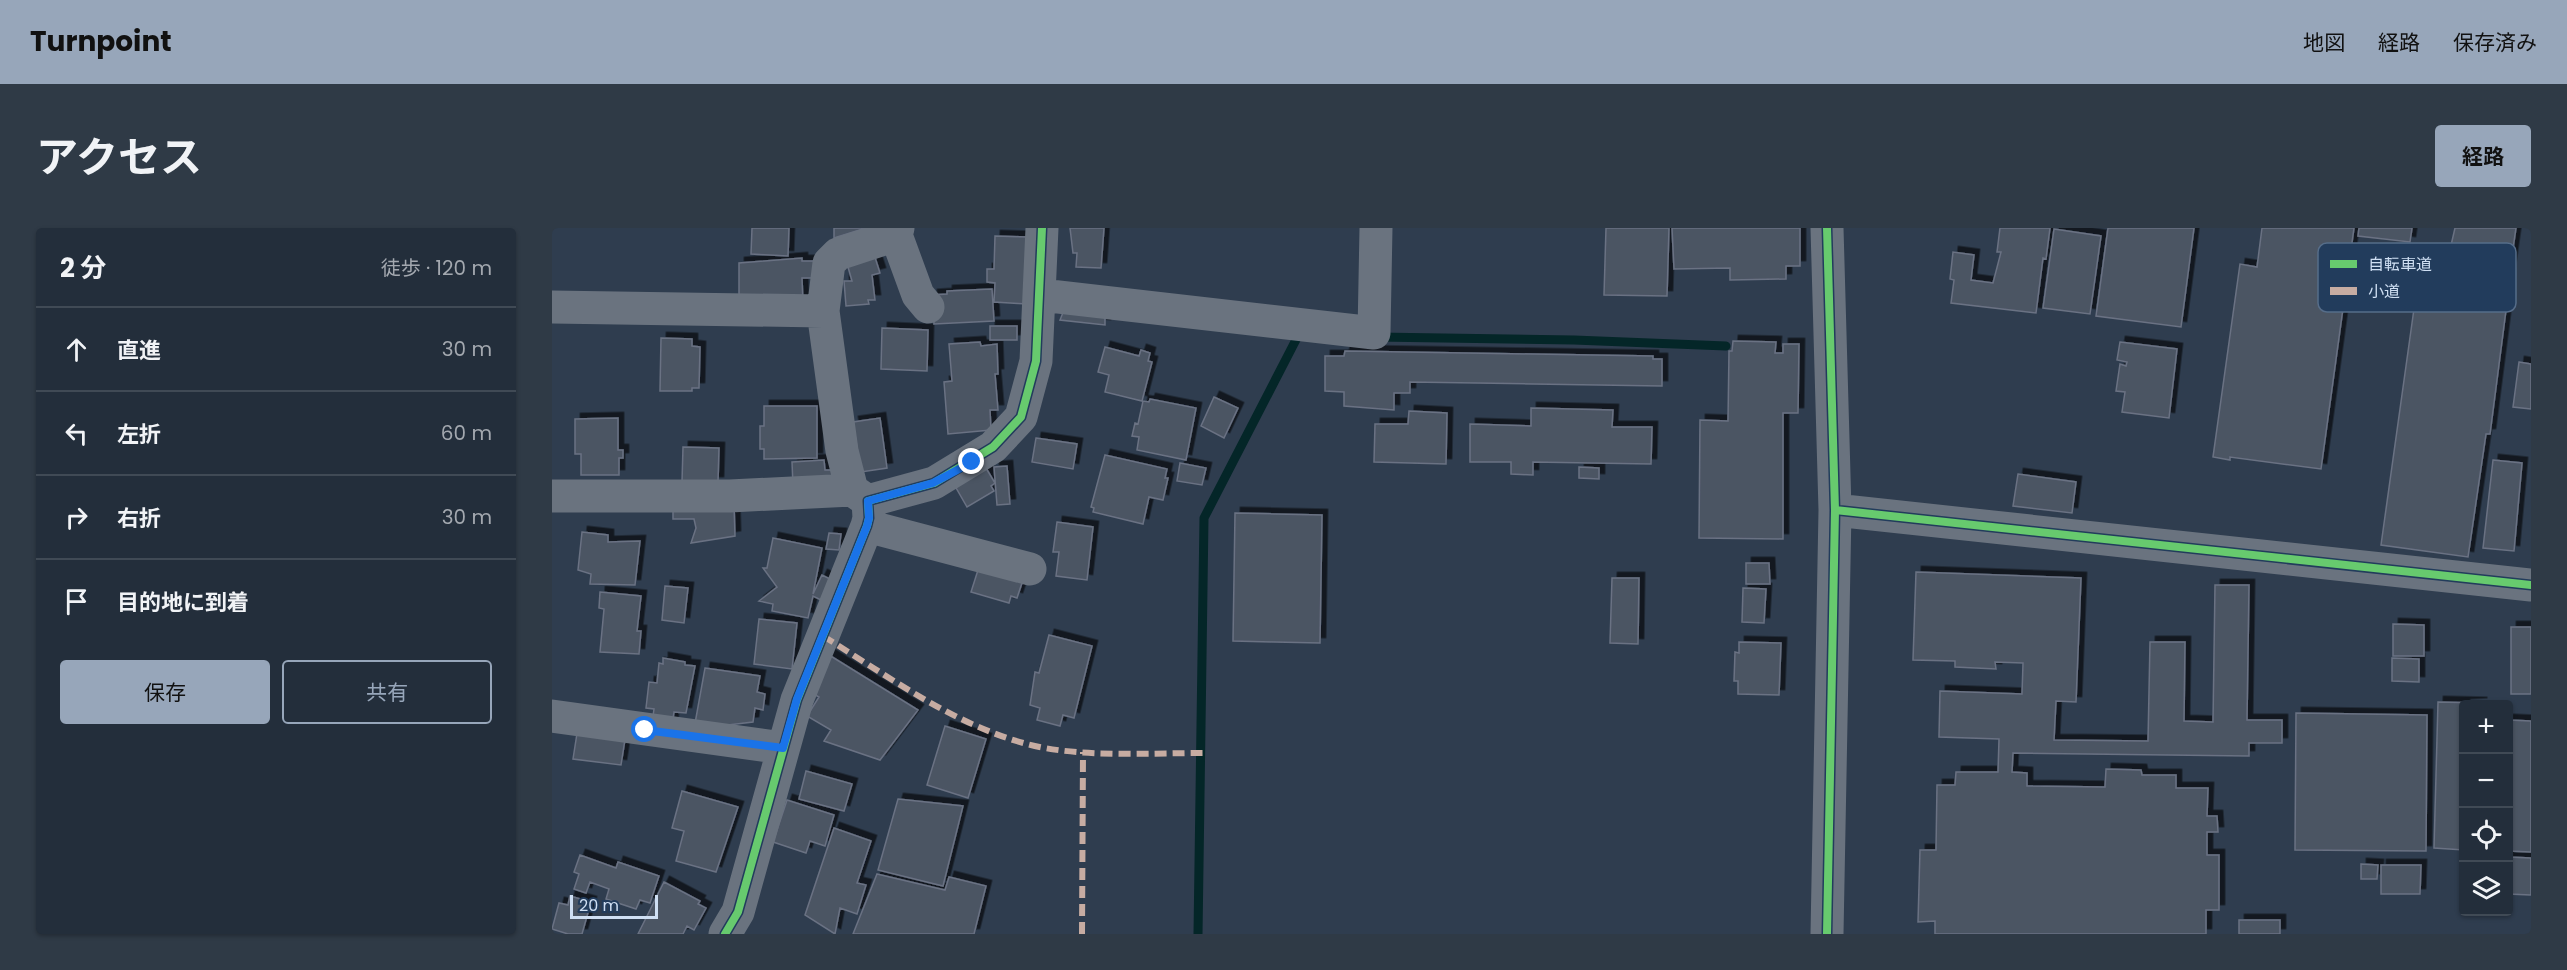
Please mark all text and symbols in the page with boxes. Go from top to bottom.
text: Turnpoint [30,22,172,61]
text: 地図 [2303,28,2345,57]
text: 経路 [2378,28,2420,57]
text: 保存済み [2453,28,2537,57]
button: 経路 [2435,125,2531,187]
text: アクセス [36,128,202,187]
legend [2318,243,2516,312]
text: 2 分 [60,250,106,286]
text: 自転車道 [2368,253,2432,276]
text: 徒歩 · 120 m [381,254,492,282]
text: 小道 [2368,280,2400,303]
icon: ahead [60,333,93,366]
text: 直進 [117,335,161,366]
text: 30 m [442,335,492,363]
icon: left [60,417,93,450]
text: 左折 [117,419,161,450]
text: 60 m [441,419,492,447]
route end [958,448,984,474]
icon: right [60,501,93,534]
text: 右折 [117,503,161,534]
text: 30 m [442,503,492,531]
icon: arrive [60,585,93,618]
text: 目的地に到着 [117,587,249,618]
button: 保存 [60,660,270,724]
button: 共有 [282,660,492,724]
map controls [2459,700,2513,916]
button: + [2459,700,2513,754]
route start [631,716,657,742]
button: − [2459,754,2513,808]
button: locate [2459,808,2513,862]
button: layers [2459,862,2513,916]
scale bar [570,892,658,920]
text: 20 m [579,894,619,917]

